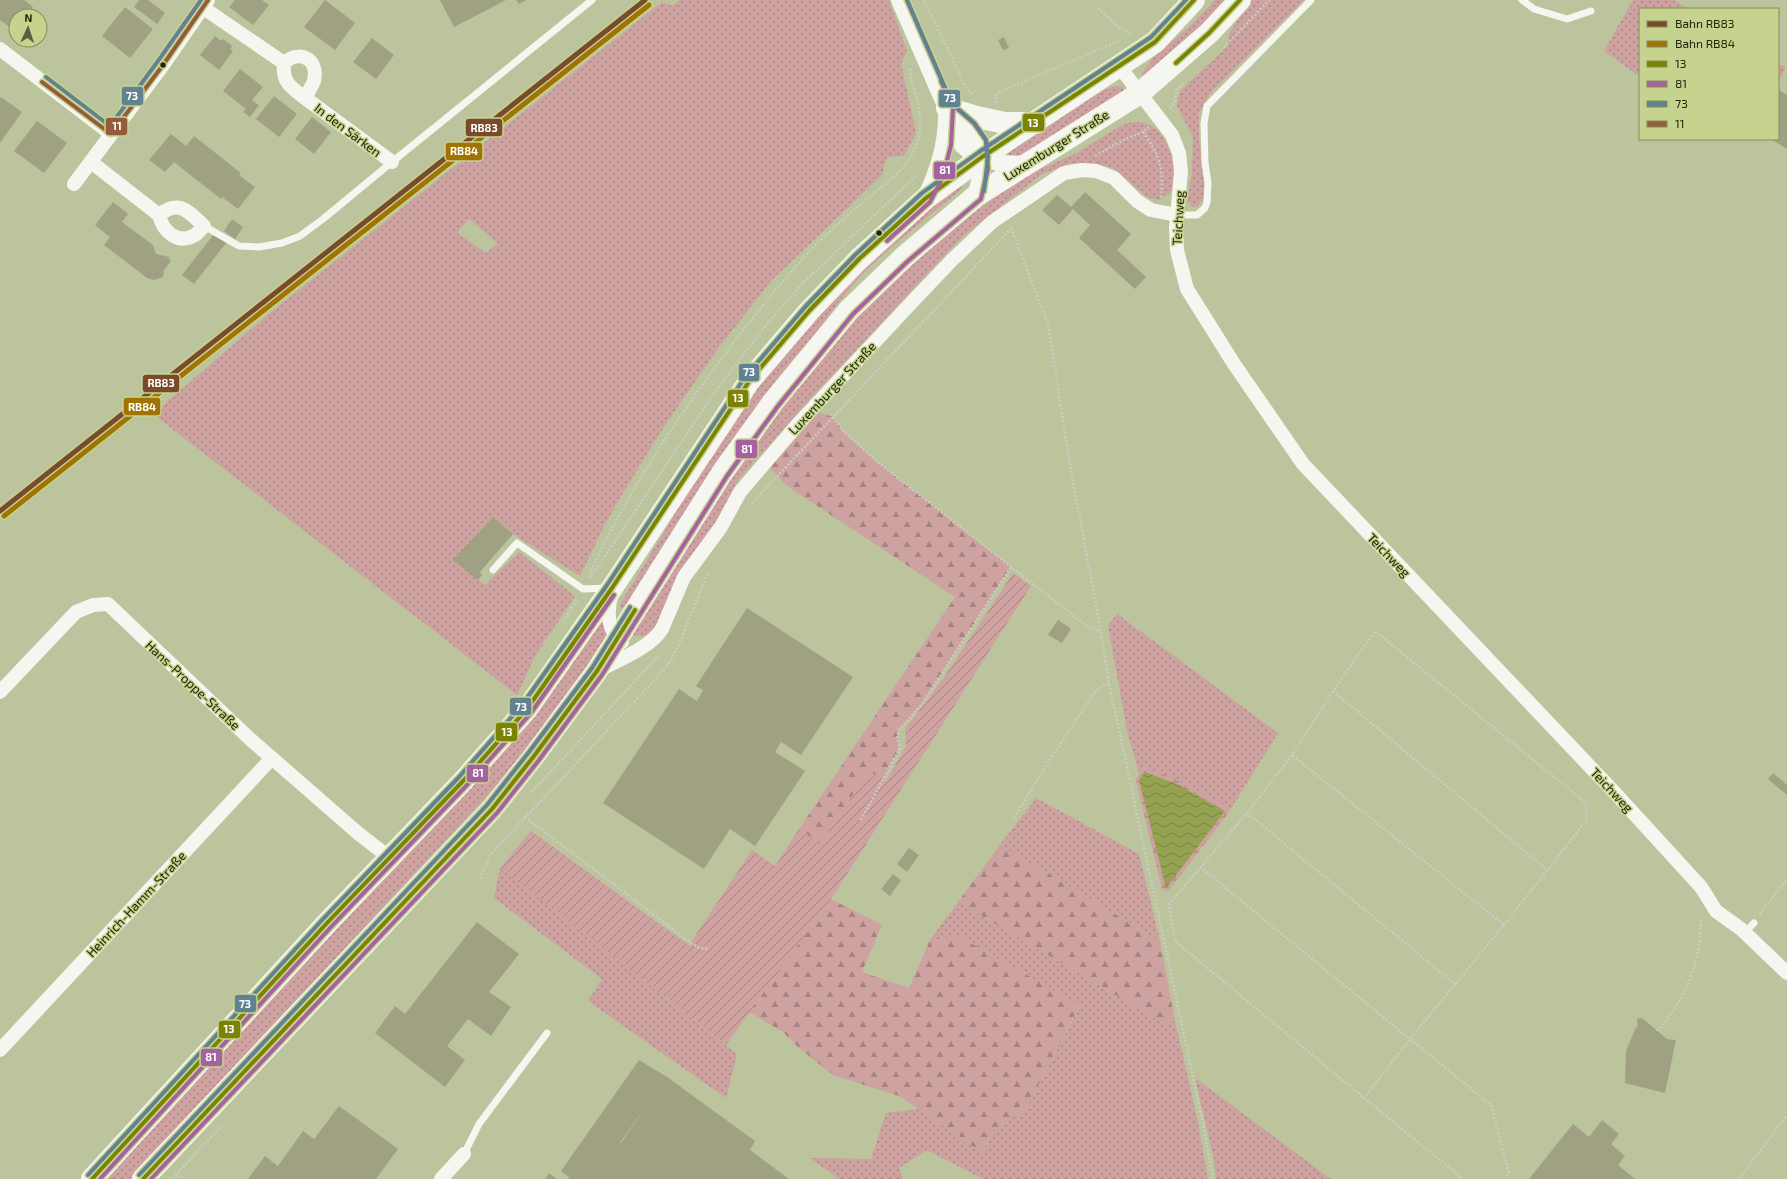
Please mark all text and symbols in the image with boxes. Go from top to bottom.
north arrow [8,8,48,48]
legend [1639,8,1779,140]
text: N [24,11,33,24]
text: Bahn RB83 [1675,16,1734,30]
text: Bahn RB84 [1675,36,1735,50]
text: 13 [1675,56,1686,70]
unlabelled marker [158,60,168,70]
text: 81 [1675,76,1687,90]
line badge: 73 [121,86,144,106]
text: 73 [126,89,138,102]
line badge: 73 [938,89,961,108]
text: 73 [944,91,956,104]
text: 73 [1675,96,1688,110]
street label: In den Särken [312,100,384,160]
street label: Luxemburger Straße [1000,106,1112,184]
line badge: 13 [1022,113,1045,132]
text: 13 [1028,116,1039,129]
text: 11 [1675,116,1685,130]
line badge: 11 [105,117,128,136]
line badge: RB83 [465,118,503,137]
text: 11 [112,119,122,132]
text: RB83 [470,121,498,134]
line badge: RB84 [445,142,483,161]
text: RB84 [450,144,478,157]
line badge: 81 [933,161,956,180]
text: 81 [939,163,951,176]
street label: Teichweg [1169,190,1187,246]
unlabelled marker [874,228,884,238]
street label: Luxemburger Straße [785,338,879,438]
line badge: 73 [738,363,760,382]
text: 73 [743,365,755,378]
line badge: RB83 [142,374,180,393]
text: RB83 [147,376,175,389]
line badge: 13 [727,389,749,408]
text: 13 [733,391,744,404]
line badge: RB84 [123,397,161,416]
text: RB84 [128,400,156,413]
line badge: 81 [735,439,758,459]
text: 81 [741,442,753,455]
street label: Teichweg [1364,530,1414,580]
street label: Hans-Proppe-Straße [142,637,244,733]
line badge: 73 [509,697,532,716]
text: 73 [515,700,527,713]
line badge: 13 [495,722,518,742]
text: 13 [502,725,513,738]
line badge: 81 [466,764,489,783]
street label: Teichweg [1587,764,1637,816]
text: 81 [472,766,484,779]
street label: Heinrich-Hamm-Straße [83,848,189,960]
line badge: 73 [234,994,257,1013]
text: 73 [239,997,251,1010]
line badge: 13 [218,1020,241,1039]
text: 13 [224,1022,235,1035]
line badge: 81 [200,1048,223,1067]
text: 81 [205,1050,217,1063]

